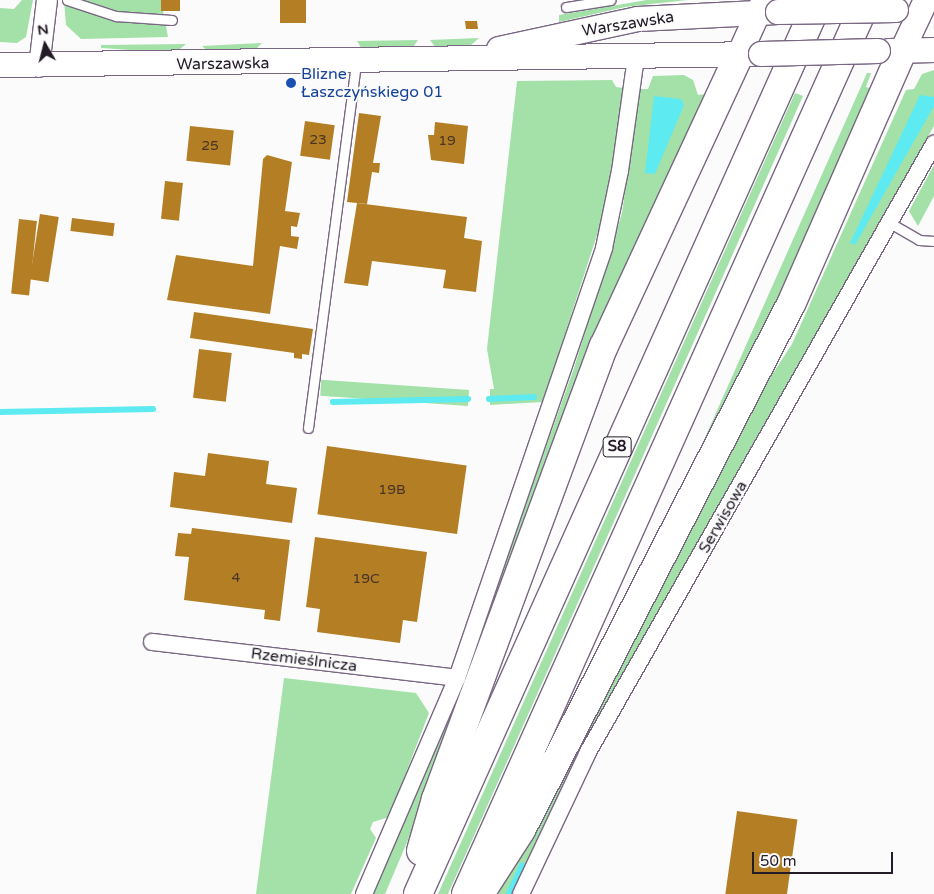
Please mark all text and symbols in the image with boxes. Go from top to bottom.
street label: Warszawska [581,7,675,41]
north arrow [20,20,70,70]
text: N [36,20,50,39]
street label: Warszawska [176,54,270,74]
place label: Blizne Łaszczyńskiego 01 [301,64,443,102]
marker: Blizne Łaszczyńskiego 01 [285,77,297,89]
house number: 23 [309,132,327,148]
house number: 19 [438,133,456,149]
house number: 25 [201,138,219,154]
road number: S8 [602,434,632,460]
street label: Serwisowa [695,477,751,557]
house number: 19B [378,482,406,498]
house number: 4 [232,570,240,586]
house number: 19C [352,571,380,587]
street label: Rzemieślnicza [250,644,358,676]
scale bar [754,842,895,874]
text: 50 m [760,852,797,870]

